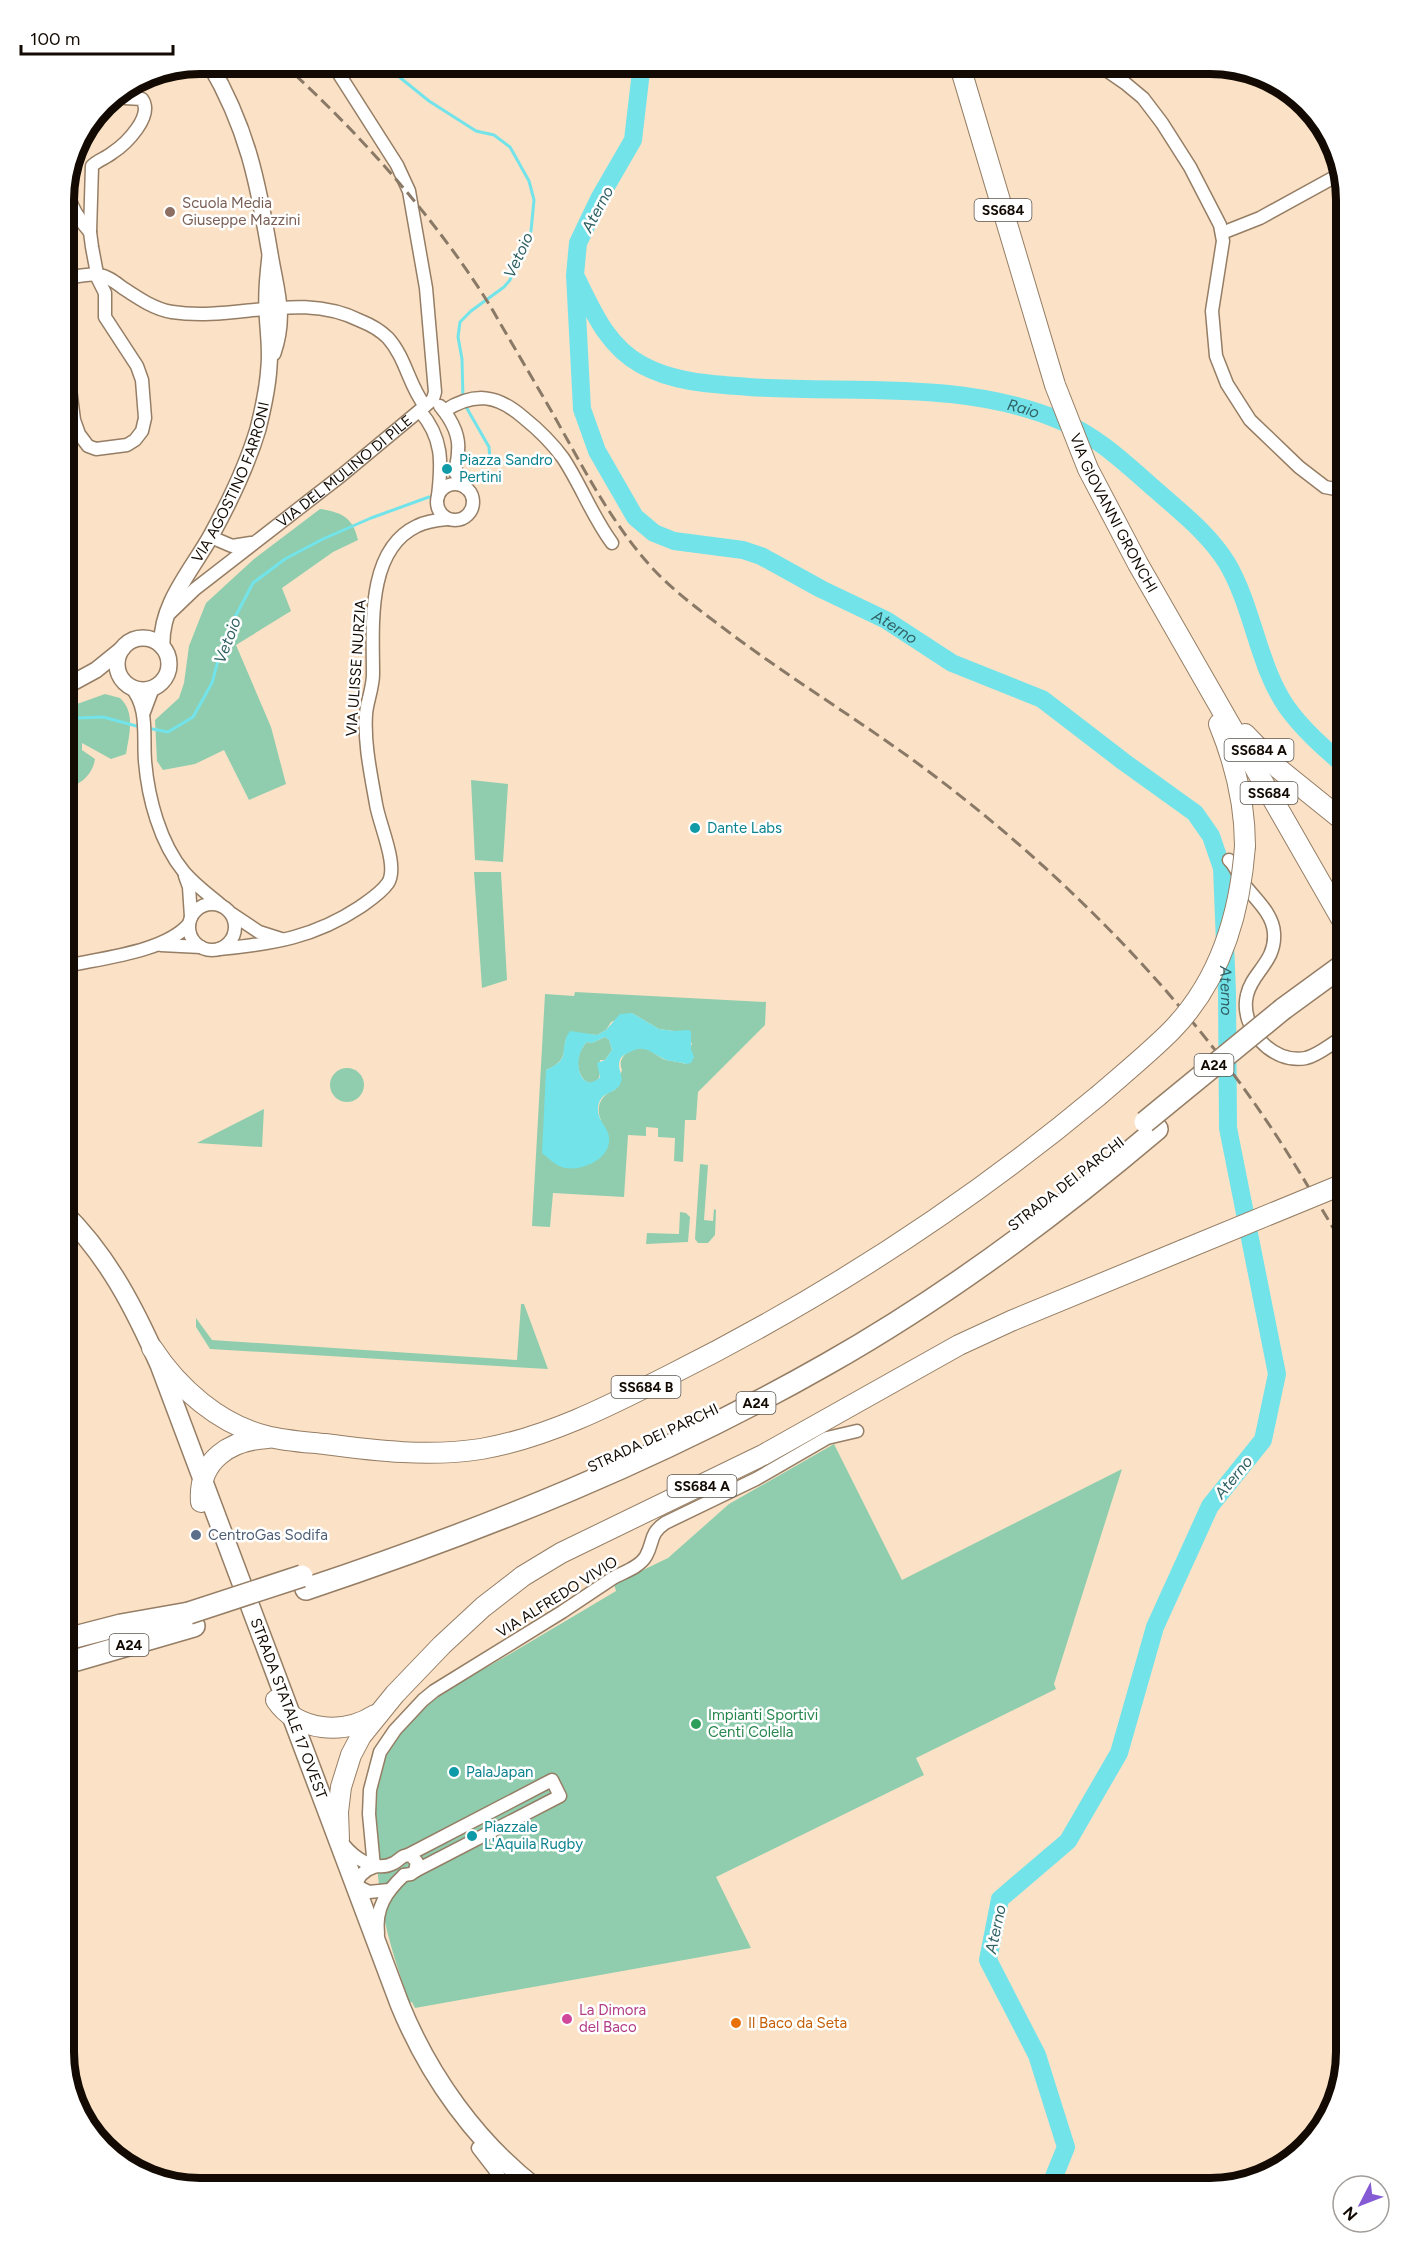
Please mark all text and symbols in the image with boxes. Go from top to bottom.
scale bar [21,18,172,56]
text: 100 m [30,28,80,50]
water label: Aterno [577,183,617,236]
place label: Scuola Media Giuseppe Mazzini [182,194,300,229]
road number: SS684 [974,199,1032,221]
marker: Scuola Media Giuseppe Mazzini [163,205,177,219]
water label: Vetoio [500,230,537,281]
water label: Raio [1005,395,1042,422]
street label: VIA AGOSTINO FARRONI [188,400,273,566]
street label: VIA DEL MULINO DI PILE [273,411,416,531]
street label: VIA GIOVANNI GRONCHI [1066,431,1161,596]
place label: Piazza Sandro Pertini [459,451,553,486]
marker: Piazza Sandro Pertini [440,462,454,476]
street label: VIA ULISSE NURZIA [342,599,370,737]
water label: Aterno [868,606,921,648]
water label: Vetoio [210,615,245,666]
road number: SS684 A [1224,739,1294,761]
road number: SS684 [1240,782,1298,804]
place label: Dante Labs [707,819,782,837]
marker: Dante Labs [688,821,702,835]
water label: Aterno [1216,965,1236,1015]
road number: A24 [1194,1054,1234,1076]
street label: STRADA DEI PARCHI [1004,1133,1128,1235]
road number: SS684 B [612,1376,680,1398]
road number: A24 [736,1392,776,1414]
street label: STRADA DEI PARCHI [585,1400,721,1476]
water label: Aterno [1210,1452,1256,1503]
road number: SS684 A [668,1475,736,1497]
place label: CentroGas Sodifa [208,1526,328,1544]
marker: CentroGas Sodifa [189,1528,203,1542]
street label: VIA ALFREDO VIVIO [493,1553,621,1641]
street label: STRADA STATALE 17 OVEST [246,1615,331,1802]
road number: A24 [110,1634,148,1656]
place label: Impianti Sportivi Centi Colella [708,1706,818,1741]
marker: Impianti Sportivi Centi Colella [689,1717,703,1731]
place label: PalaJapan [466,1763,533,1781]
marker: PalaJapan [447,1765,461,1779]
place label: Piazzale L'Aquila Rugby [484,1818,583,1853]
marker: Piazzale L'Aquila Rugby [465,1829,479,1843]
water label: Aterno [981,1903,1010,1956]
place label: La Dimora del Baco [579,2001,646,2036]
marker: La Dimora del Baco [560,2012,574,2026]
place label: Il Baco da Seta [748,2014,847,2032]
marker: Il Baco da Seta [729,2016,743,2030]
north arrow [1331,2174,1391,2234]
text: N [1339,2203,1361,2225]

